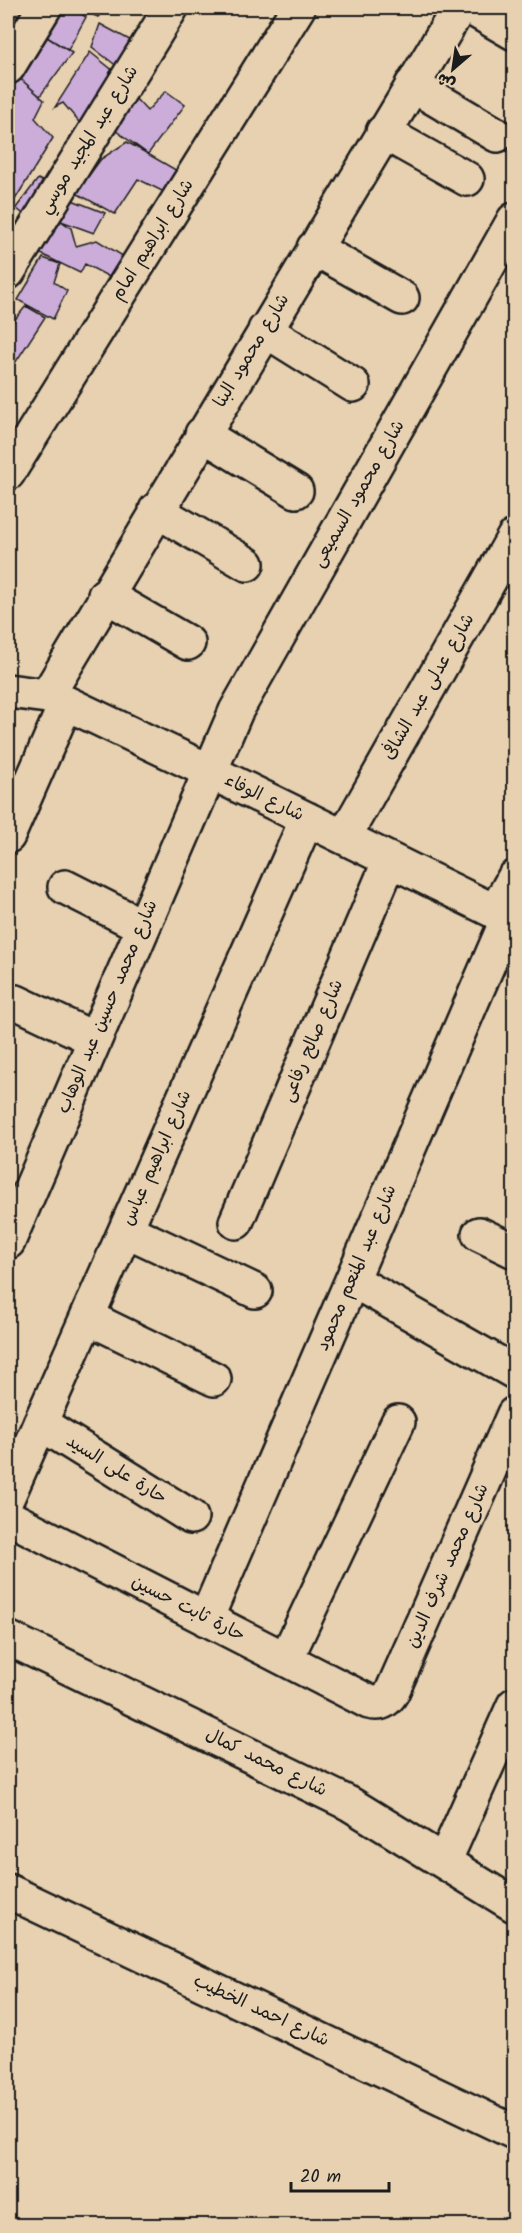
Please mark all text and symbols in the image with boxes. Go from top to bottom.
north arrow [423,39,483,99]
street label: شارع عبد المجيد موسي [31,60,147,220]
text: ش [433,66,460,96]
street label: شارع ابراهيم امام [104,174,202,306]
street label: شارع محمود البنا [206,288,298,414]
street label: شارع محمود السميعى [305,415,413,573]
street label: شارع عدلى عبد الشافى [375,608,483,766]
street label: شارع الوفاء [219,766,309,830]
street label: شارع محمد حسين عبد الوهاب [50,896,166,1118]
street label: شارع صالح رفاعى [274,975,352,1107]
street label: شارع ابراهيم عباس [114,1085,200,1231]
street label: شارع عبد المنعم محمود [309,1180,405,1356]
street label: حارة على السيد [60,1427,172,1513]
street label: شارع محمد شرف الدين [399,1479,497,1653]
street label: حارة ثابت حسين [126,1568,250,1650]
street label: شارع محمد كمال [200,1721,332,1805]
street label: شارع احمد الخطيب [188,1967,334,2055]
scale bar [291,2155,388,2193]
text: 20 m [300,2163,341,2192]

